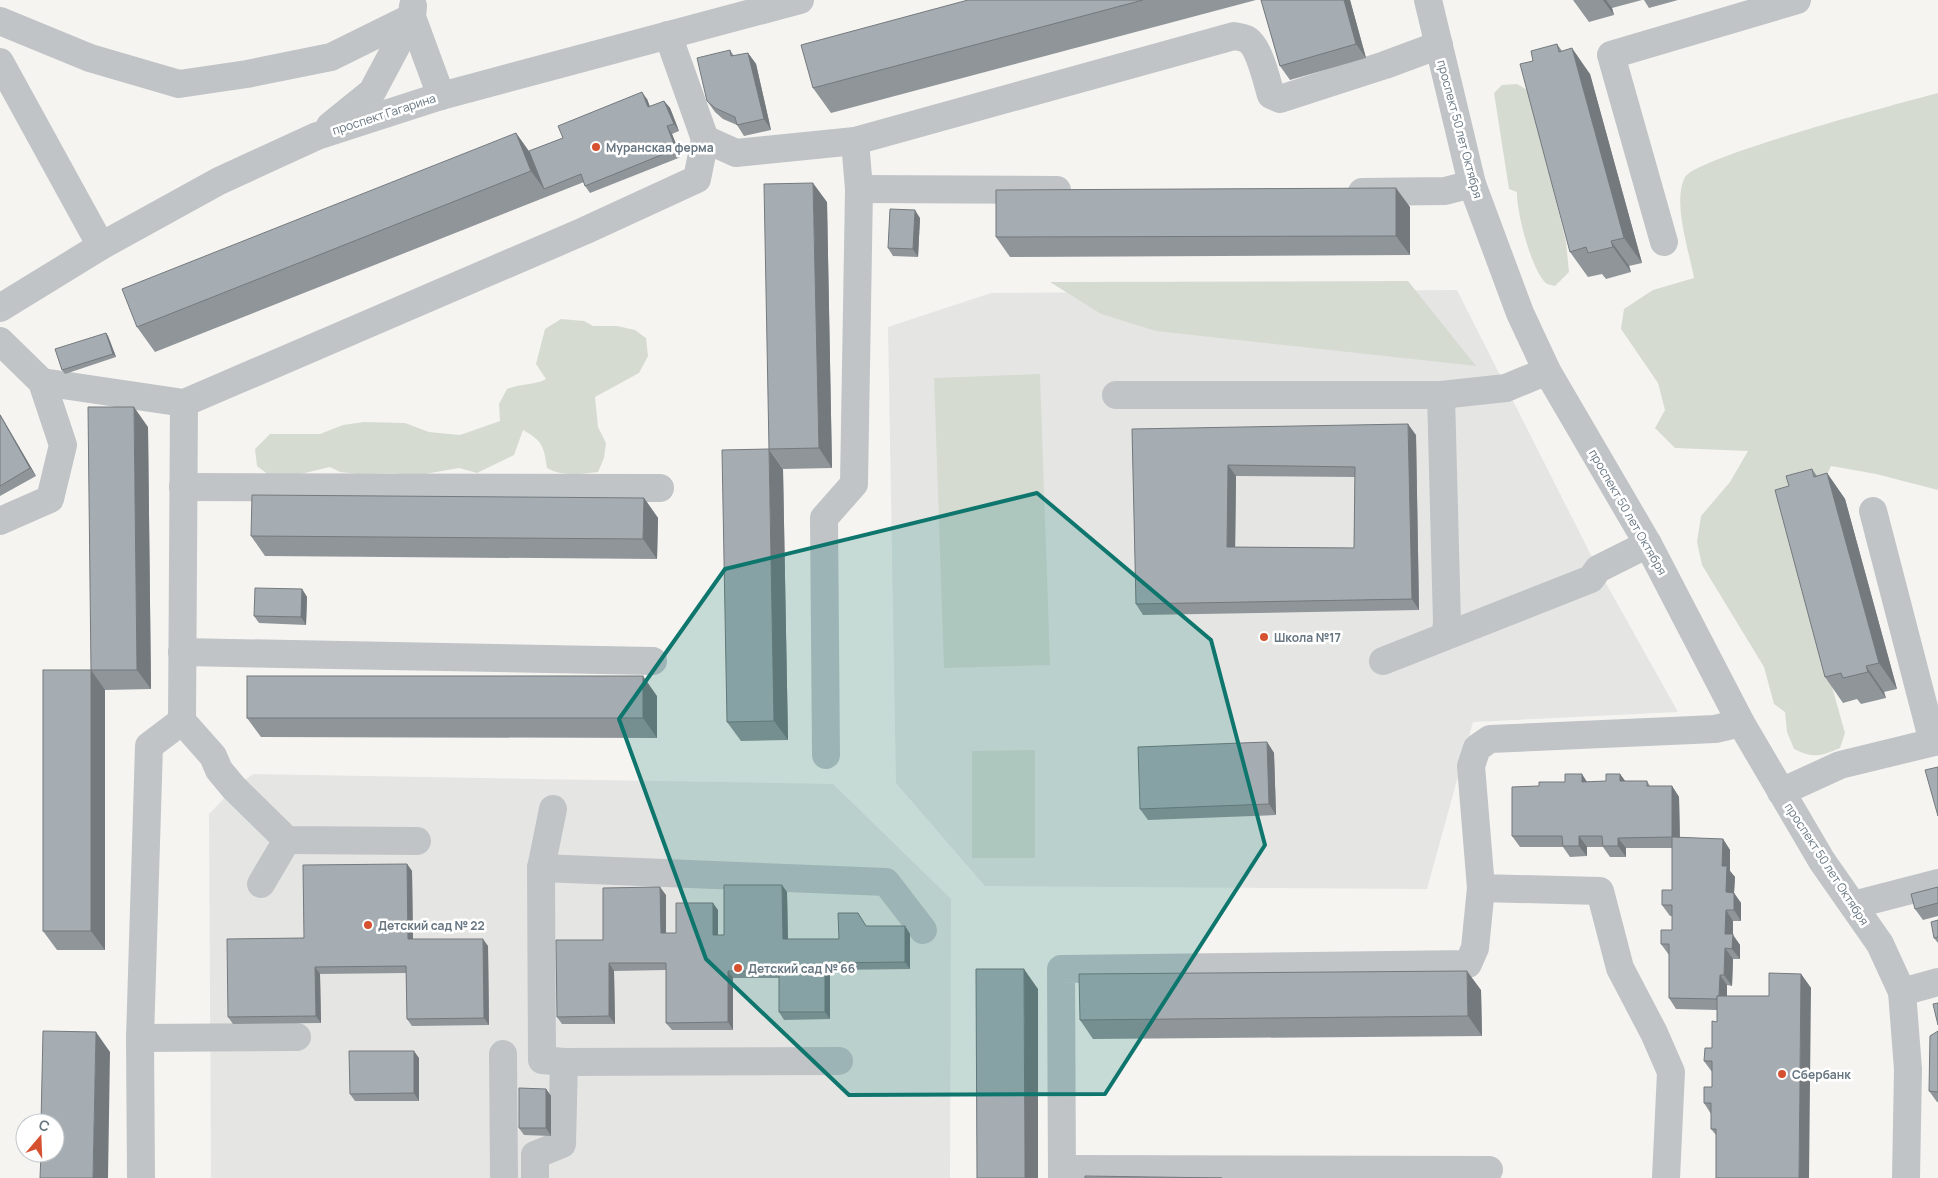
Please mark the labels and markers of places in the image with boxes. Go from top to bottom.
place label: Муранская ферма [606,139,714,156]
marker: Муранская ферма [590,141,602,153]
place label: Школа №17 [1274,629,1341,646]
marker: Школа №17 [1258,631,1270,643]
place label: Детский сад № 22 [378,917,485,934]
marker: Детский сад № 22 [362,919,374,931]
place label: Детский сад № 66 [748,960,855,977]
marker: Детский сад № 66 [732,962,744,974]
place label: Сбербанк [1792,1066,1851,1083]
marker: Сбербанк [1776,1068,1788,1080]

